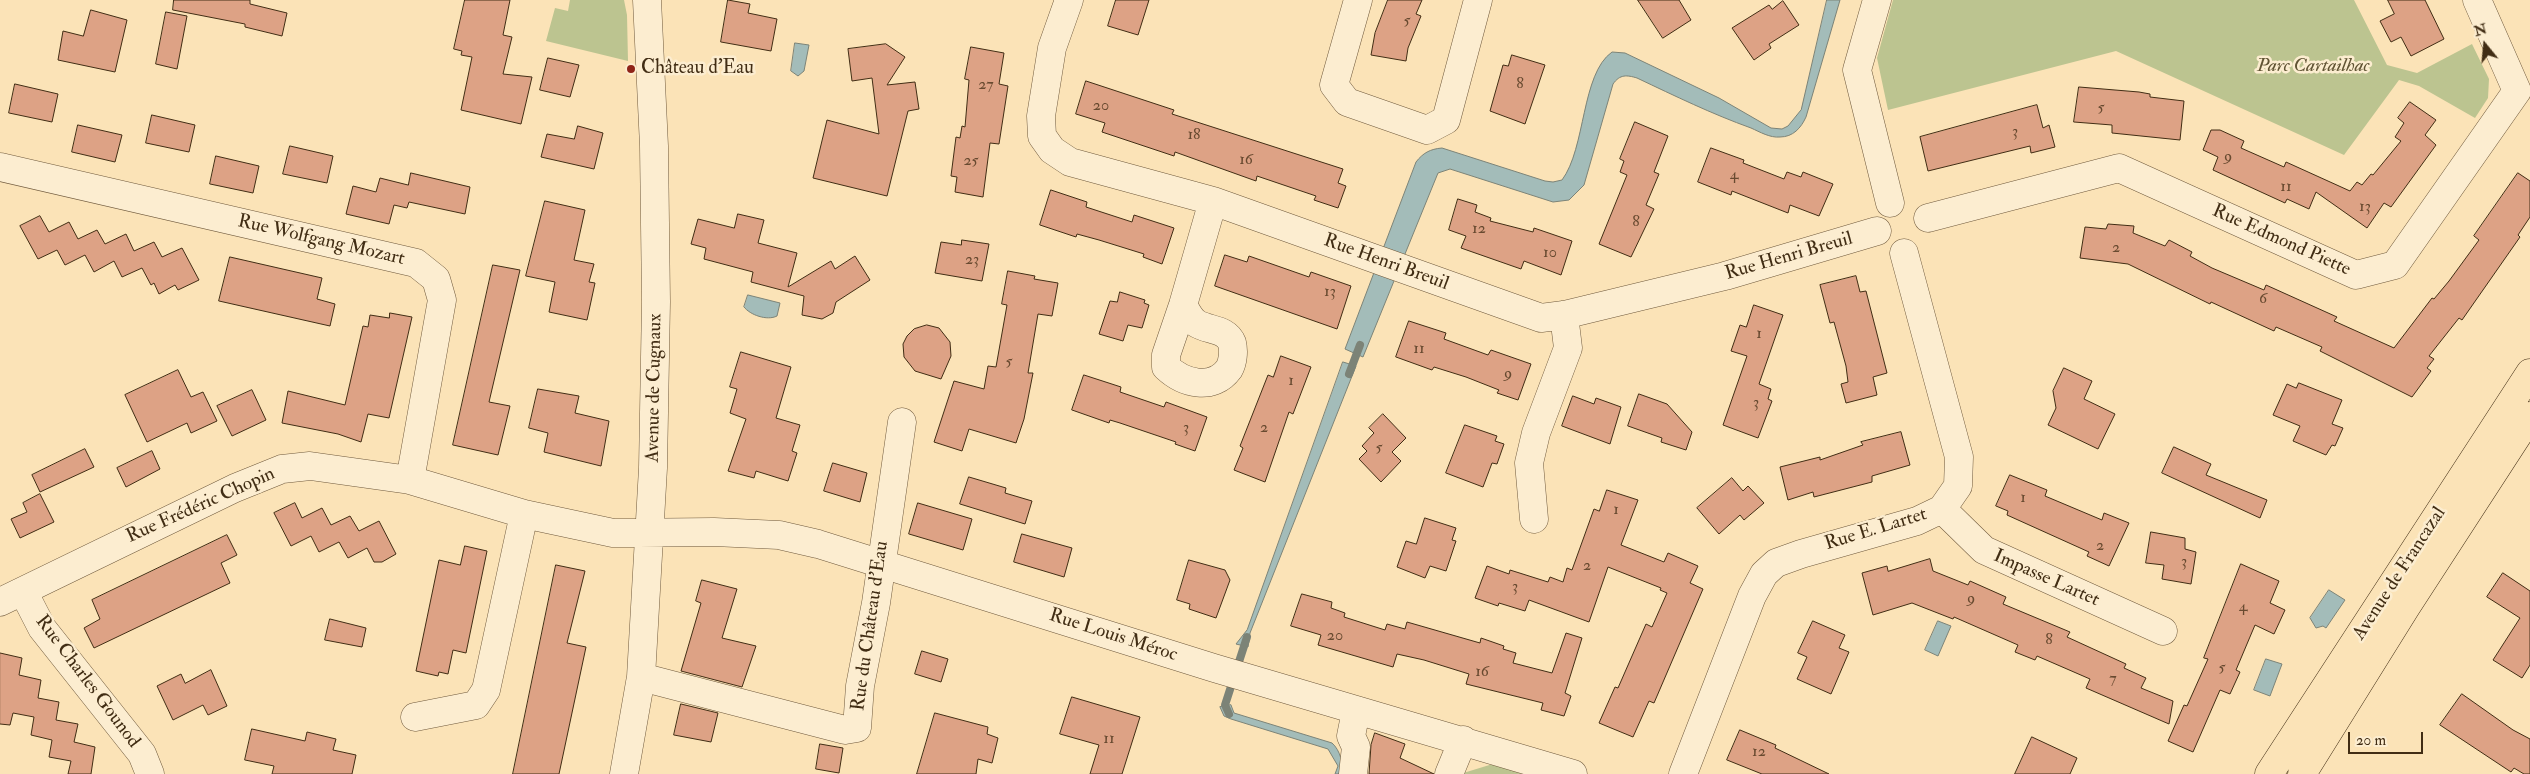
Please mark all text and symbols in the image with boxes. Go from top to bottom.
house number: 5 [1403,12,1411,32]
north arrow [2460,20,2510,70]
text: N [2472,20,2489,40]
park label: Parc Cartailhac [2257,56,2369,78]
place label: Château d'Eau [641,58,754,80]
marker: Château d'Eau [625,63,637,75]
house number: 8 [1516,75,1524,95]
house number: 27 [978,76,994,96]
house number: 20 [1093,97,1109,117]
house number: 5 [2097,99,2105,119]
house number: 3 [2012,123,2018,143]
house number: 18 [1187,126,1201,146]
house number: 9 [2224,148,2232,168]
house number: 16 [1239,151,1253,171]
house number: 25 [963,152,979,172]
house number: 4 [1730,166,1738,186]
house number: 11 [2280,178,2292,198]
house number: 13 [2359,198,2371,218]
street label: Rue Edmond Piette [2208,200,2354,282]
street label: Rue Wolfgang Mozart [235,211,407,271]
house number: 8 [1632,213,1640,233]
house number: 12 [1472,220,1486,240]
street label: Rue Henri Breuil [1723,228,1855,286]
street label: Rue Henri Breuil [1320,230,1452,296]
house number: 2 [2112,239,2120,259]
house number: 10 [1543,244,1557,264]
house number: 23 [965,251,979,271]
house number: 13 [1324,283,1336,303]
house number: 6 [2259,290,2267,310]
street label: Avenue de Cugnaux [642,313,668,463]
house number: 1 [1756,325,1762,345]
house number: 11 [1413,340,1425,360]
house number: 5 [1005,353,1013,373]
house number: 9 [1504,365,1512,385]
house number: 1 [1288,372,1294,392]
house number: 3 [1753,394,1759,414]
house number: 3 [1183,419,1189,439]
house number: 2 [1260,419,1268,439]
house number: 5 [1375,439,1383,459]
street label: Rue Frédéric Chopin [123,463,279,549]
house number: 1 [2020,489,2026,509]
house number: 1 [1613,501,1619,521]
street label: Avenue de Francazal [2349,503,2451,645]
street label: Rue E. Lartet [1822,504,1930,556]
house number: 2 [2096,537,2104,557]
street label: Rue du Château d'Eau [848,540,894,712]
street label: Impasse Lartet [1989,545,2103,613]
house number: 3 [2181,553,2187,573]
house number: 2 [1583,557,1591,577]
house number: 3 [1512,578,1518,598]
house number: 9 [1967,590,1975,610]
house number: 4 [2239,598,2247,618]
street label: Rue Louis Méroc [1046,605,1180,667]
street label: Rue Charles Gounod [30,611,144,753]
house number: 20 [1327,627,1343,647]
house number: 8 [2045,631,2053,651]
house number: 5 [2218,659,2226,679]
house number: 16 [1475,663,1489,683]
house number: 7 [2109,670,2117,690]
scale bar [2350,722,2425,754]
house number: 11 [1103,730,1115,750]
text: 20 m [2356,731,2386,750]
house number: 12 [1752,743,1766,763]

